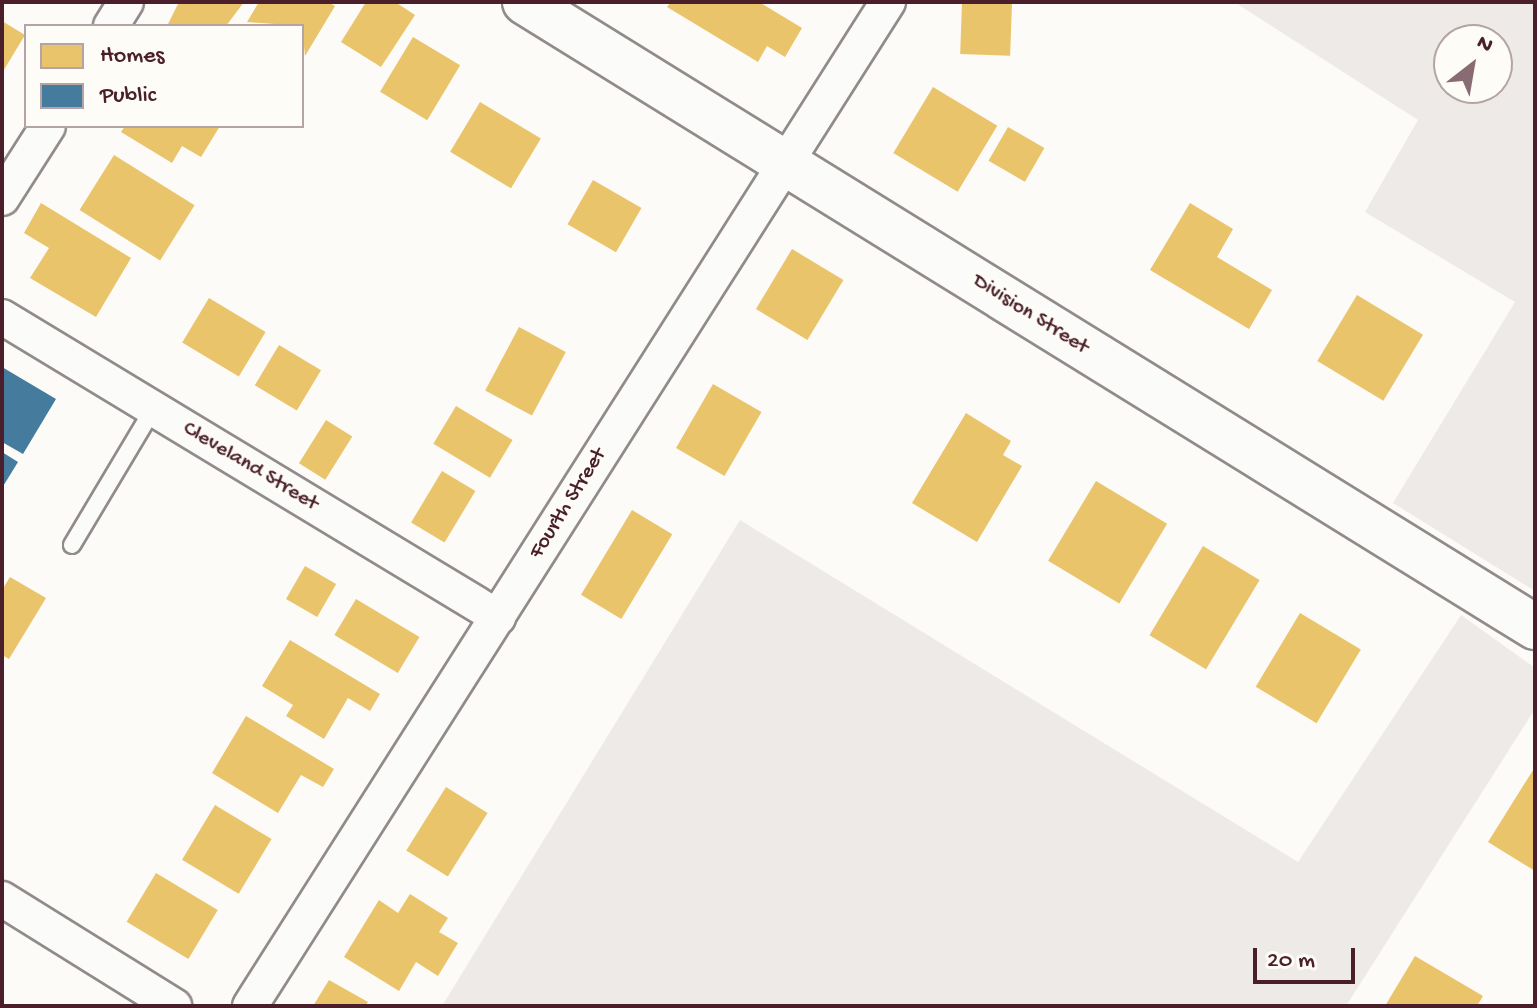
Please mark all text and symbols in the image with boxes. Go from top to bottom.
legend [24,24,304,128]
north arrow [1433,24,1513,104]
text: N [1471,30,1497,60]
text: Homes [100,42,164,71]
text: Public [100,82,156,111]
street label: Division Street [967,269,1093,361]
street label: Cleveland Street [177,416,323,518]
street label: Fourth Street [525,444,613,564]
scale bar [1257,932,1359,982]
text: 20 m [1267,947,1315,976]

